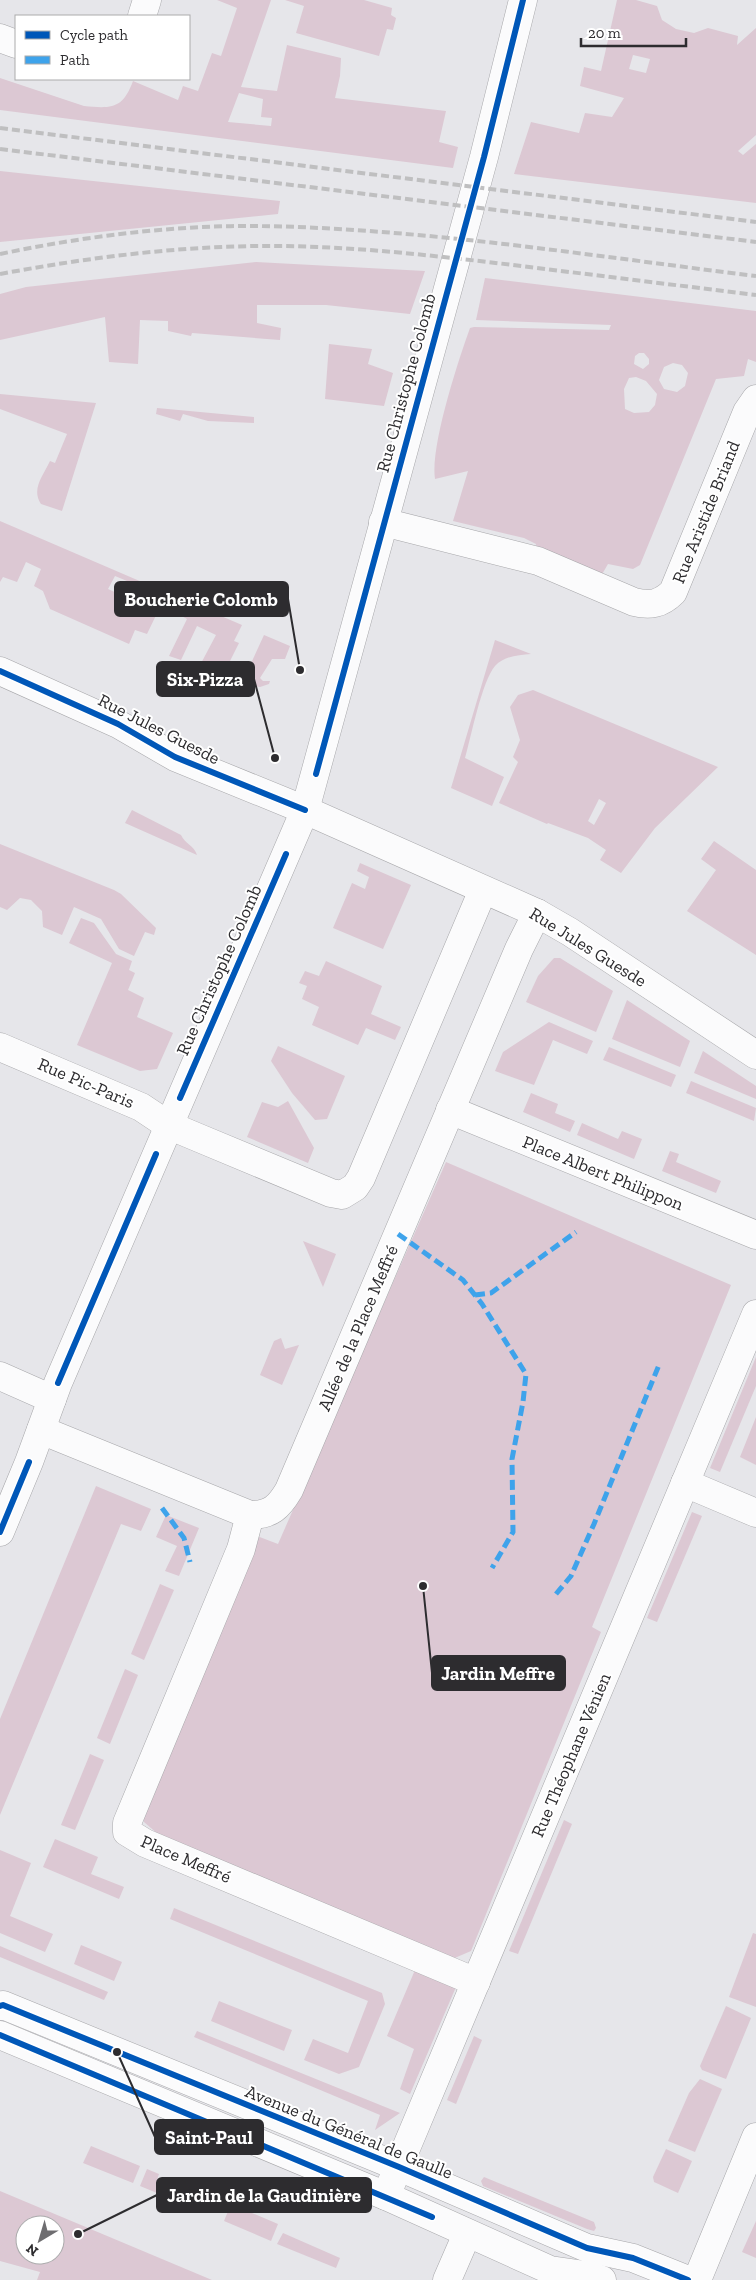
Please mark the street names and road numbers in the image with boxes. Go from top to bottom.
street label: Rue Christophe Colomb [372,291,440,475]
street label: Rue Aristide Briand [667,437,745,587]
street label: Rue Jules Guesde [94,689,224,769]
street label: Rue Christophe Colomb [171,881,267,1059]
street label: Rue Jules Guesde [525,902,651,992]
street label: Rue Pic-Paris [34,1053,138,1113]
street label: Place Albert Philippon [519,1131,687,1216]
street label: Allée de la Place Meffré [313,1242,403,1414]
street label: Rue Théophane Vénien [526,1669,616,1840]
street label: Place Meffré [138,1830,234,1888]
street label: Avenue du Général de Gaulle [242,2080,456,2184]

